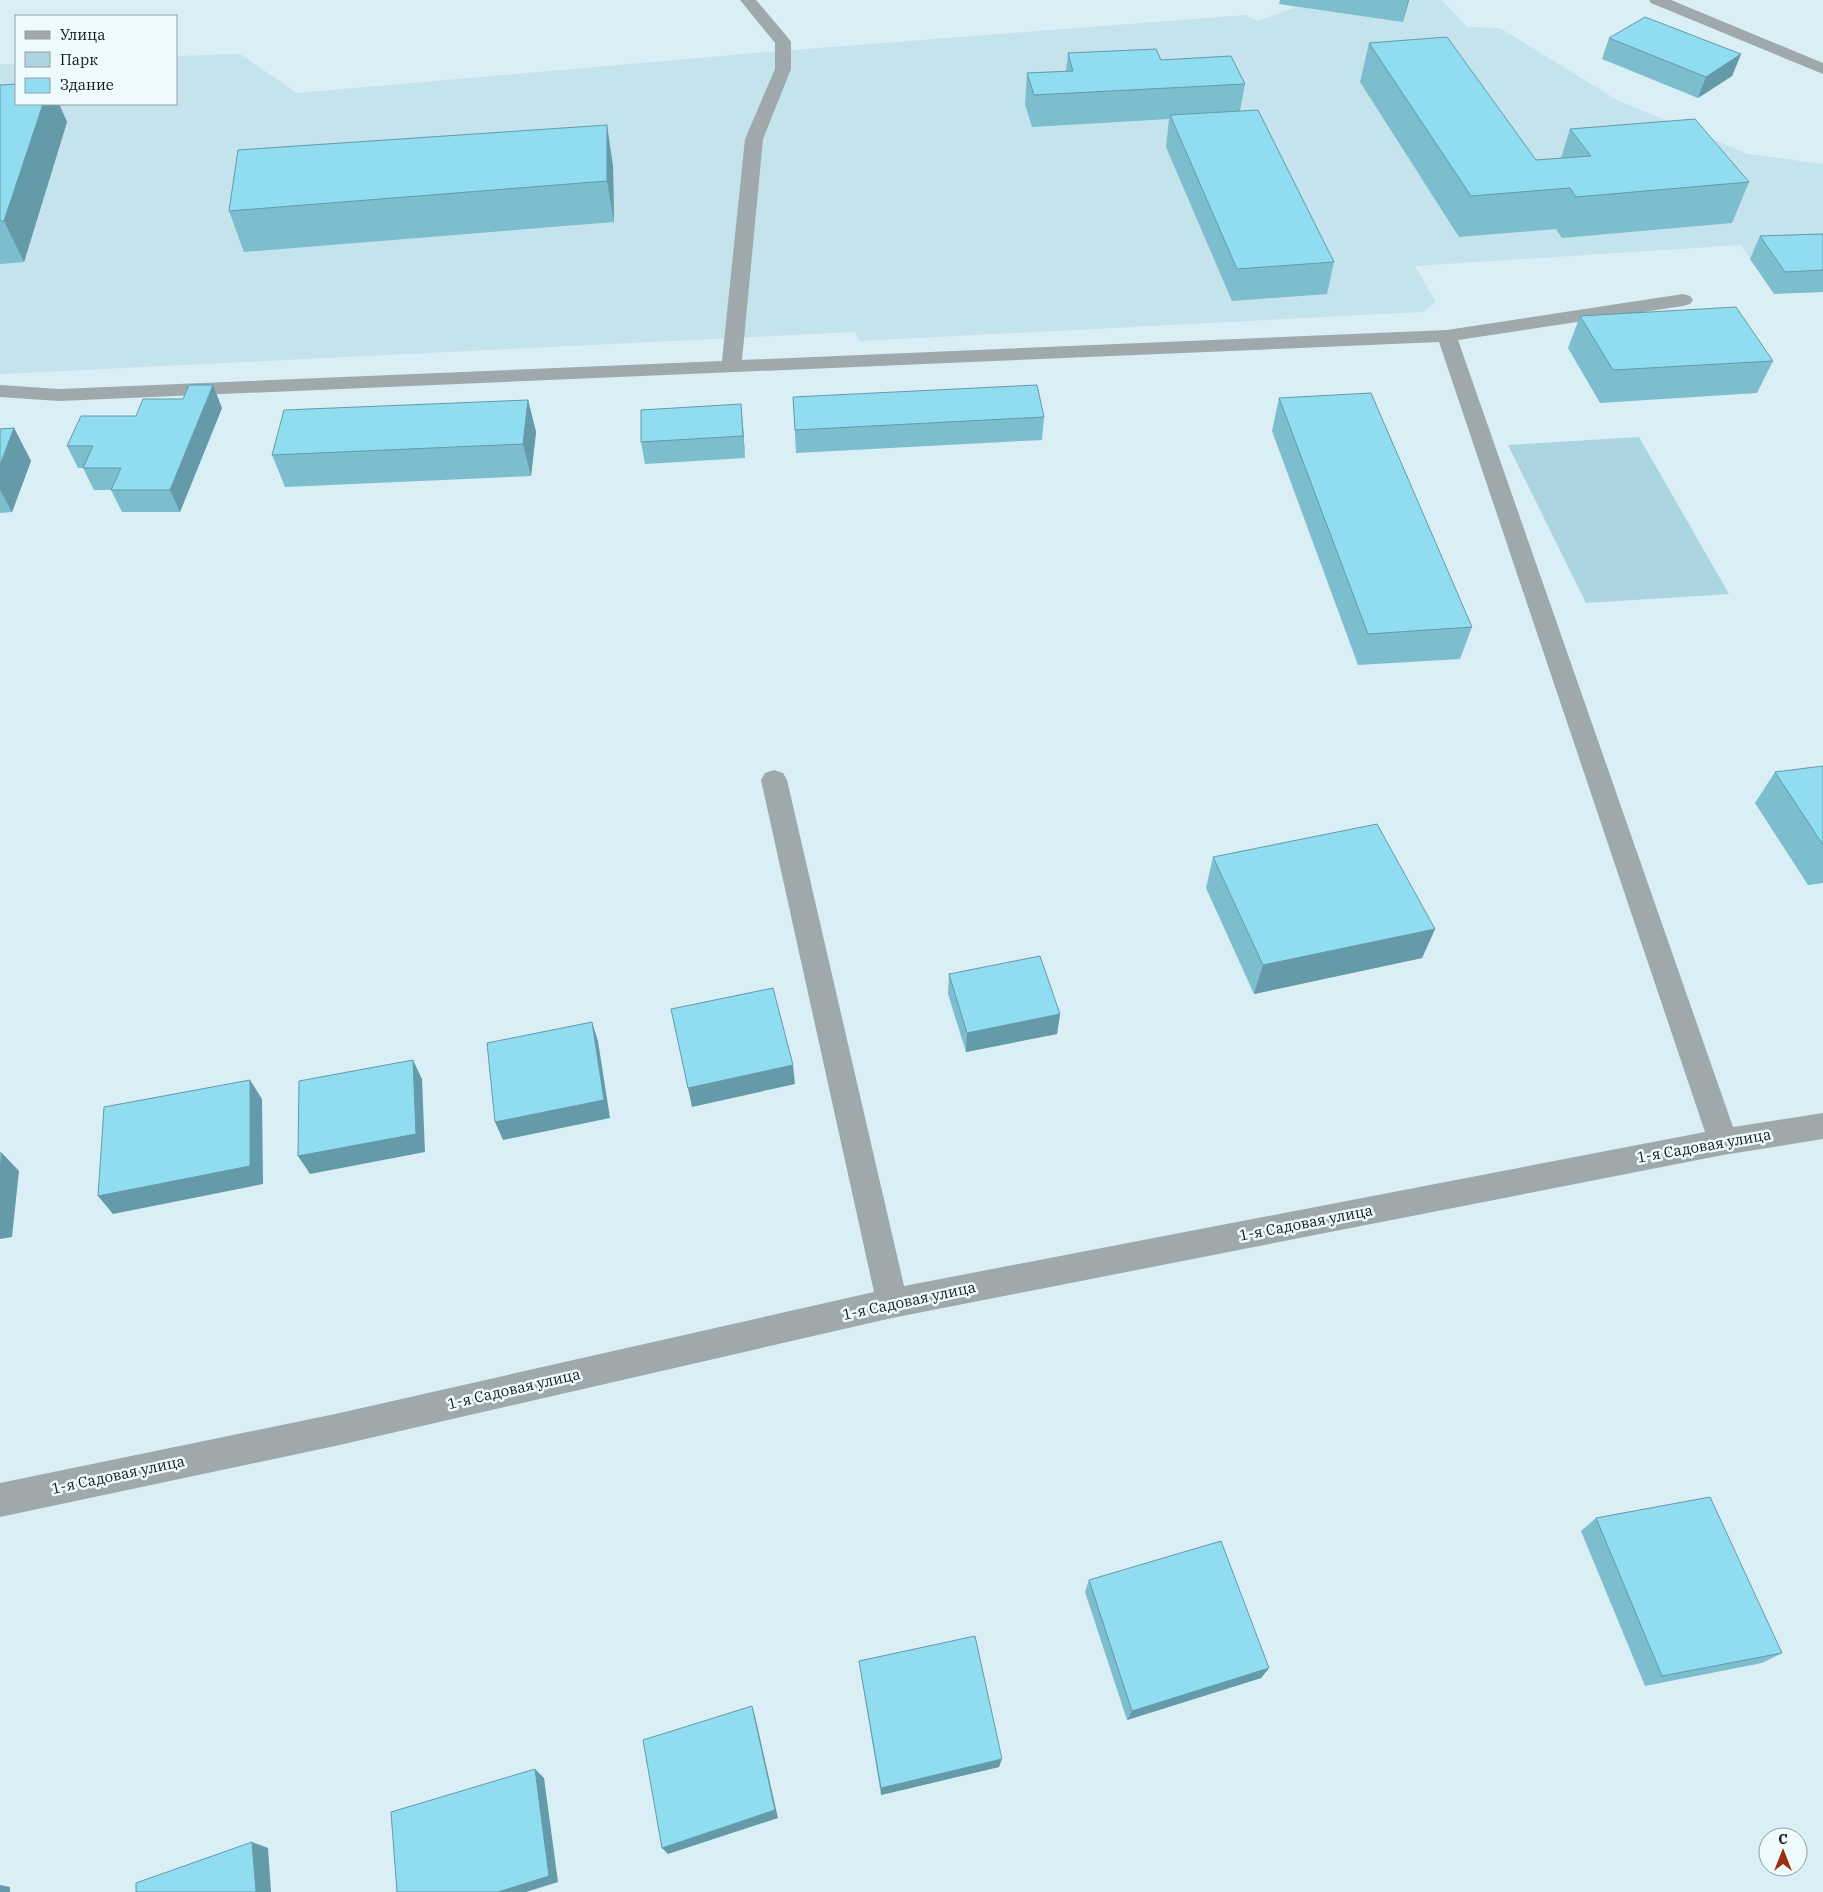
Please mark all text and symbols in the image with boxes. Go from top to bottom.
legend [15,15,178,105]
text: Улица [60,25,105,44]
text: Парк [60,50,98,69]
text: Здание [60,75,114,94]
street label: 1-я Садовая улица [1635,1124,1772,1167]
street label: 1-я Садовая улица [1237,1200,1374,1245]
street label: 1-я Садовая улица [841,1277,977,1324]
street label: 1-я Садовая улица [446,1364,582,1413]
street label: 1-я Садовая улица [50,1451,186,1498]
north arrow [1758,1827,1808,1877]
text: С [1778,1830,1788,1848]

